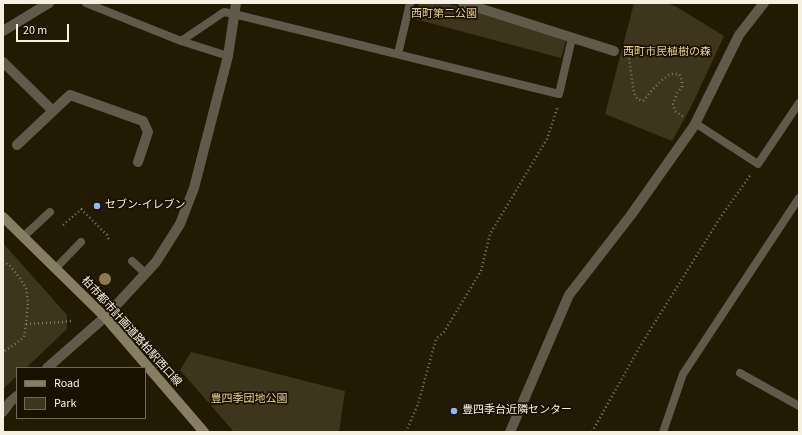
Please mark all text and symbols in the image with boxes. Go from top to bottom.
park label: 西町第二公園 [411,8,477,22]
scale bar [18,16,71,42]
text: 20 m [23,22,47,39]
park label: 西町市民植樹の森 [623,46,711,60]
place label: セブン-イレブン [105,199,185,213]
marker: セブン-イレブン [92,201,102,211]
street label: 柏市都市計画道路柏駅西口線 [78,274,184,390]
legend [16,367,146,419]
text: Road [54,375,80,392]
park label: 豊四季団地公園 [211,393,287,407]
text: Park [54,395,76,412]
place label: 豊四季台近隣センター [462,404,572,418]
marker: 豊四季台近隣センター [449,406,459,416]

